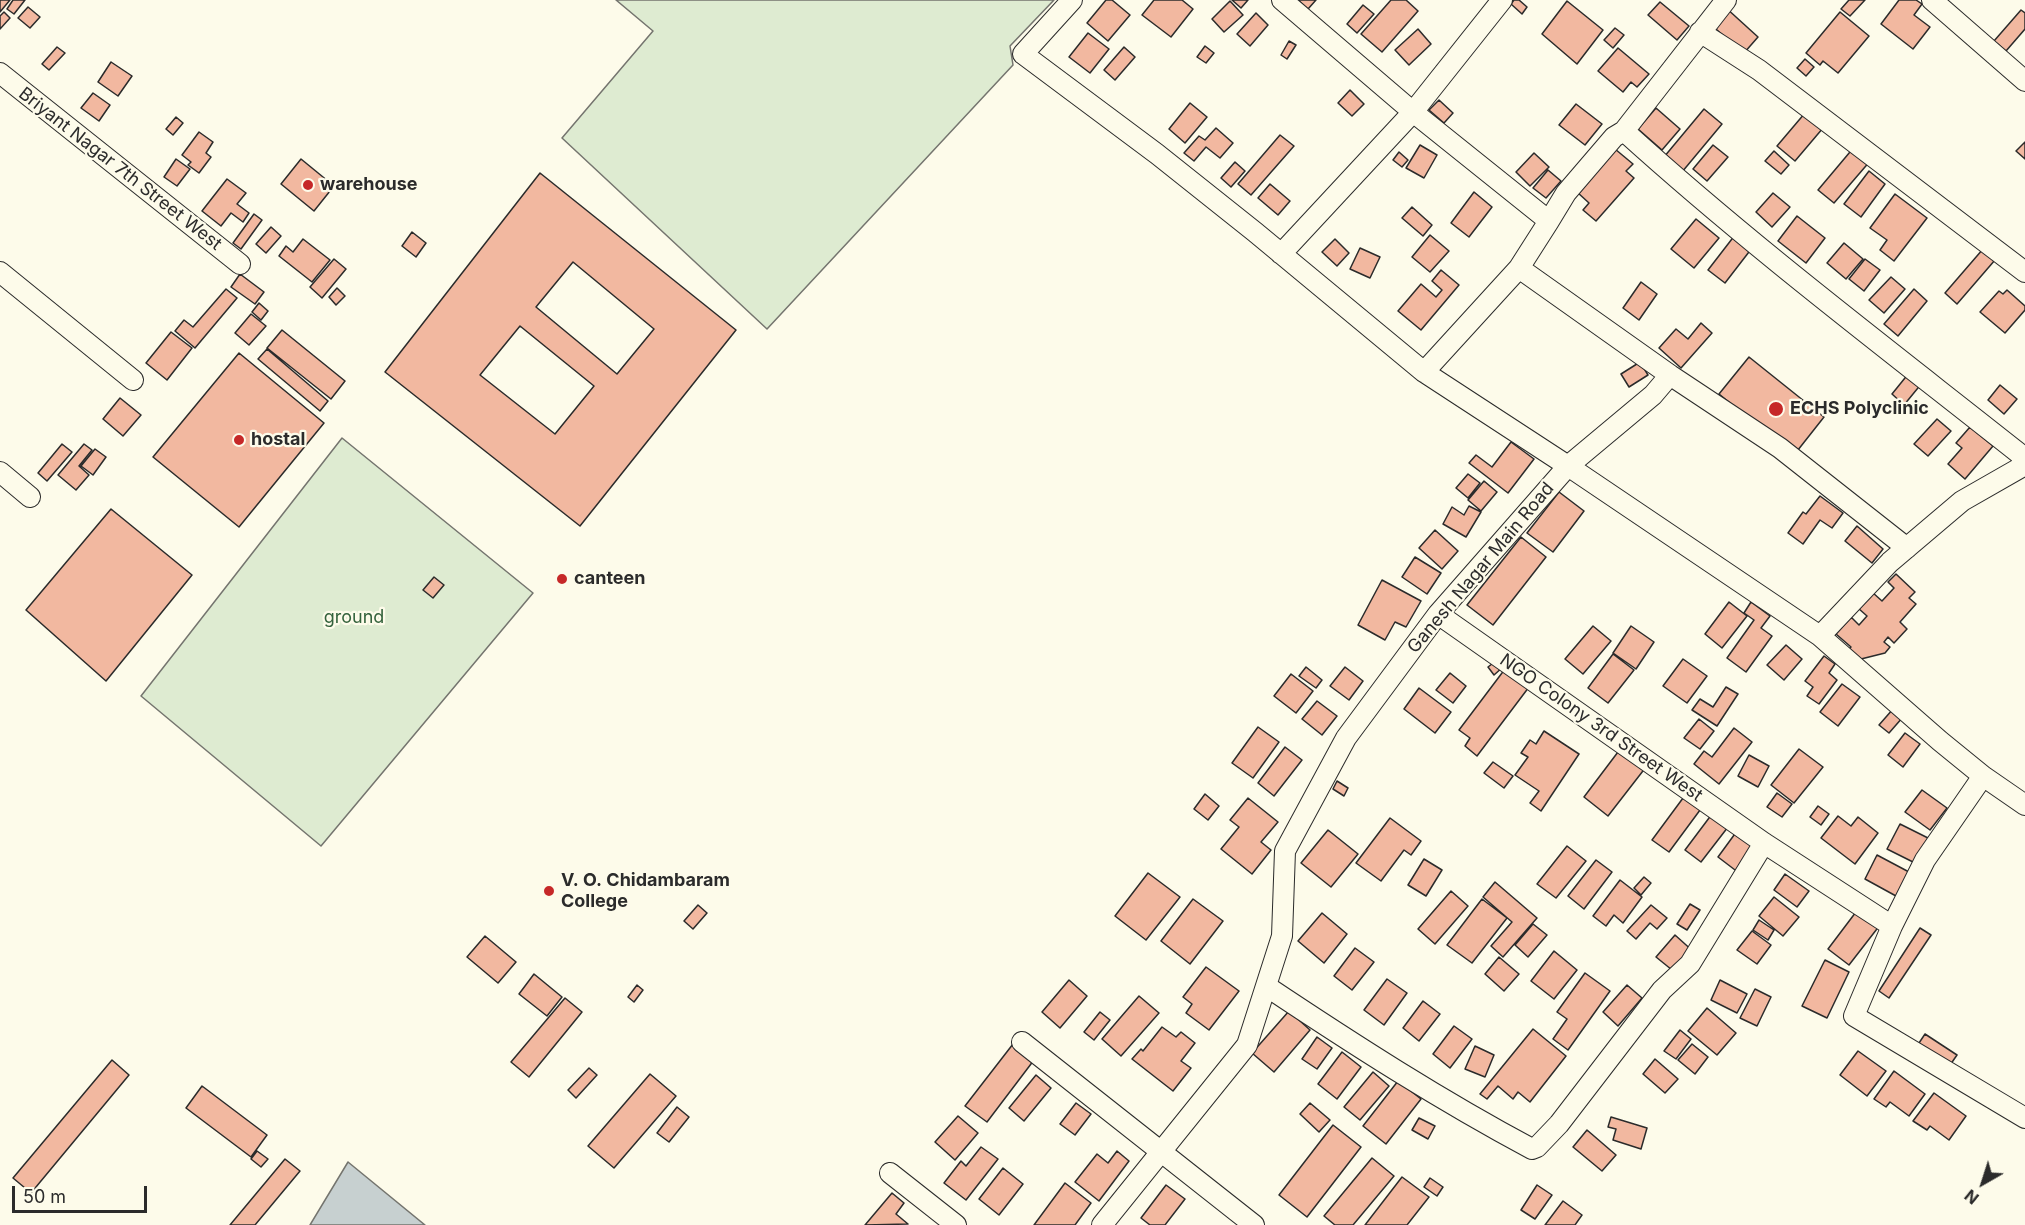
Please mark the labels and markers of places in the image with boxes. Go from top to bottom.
place label: warehouse [320,174,418,196]
marker: warehouse [301,178,315,192]
place label: ECHS Polyclinic [1790,398,1929,420]
marker: ECHS Polyclinic [1767,400,1785,418]
place label: hostal [251,429,305,451]
marker: hostal [232,433,246,447]
place label: canteen [574,568,645,590]
marker: canteen [555,572,569,586]
place label: V. O. Chidambaram College [561,870,730,912]
marker: V. O. Chidambaram College [542,884,556,898]

